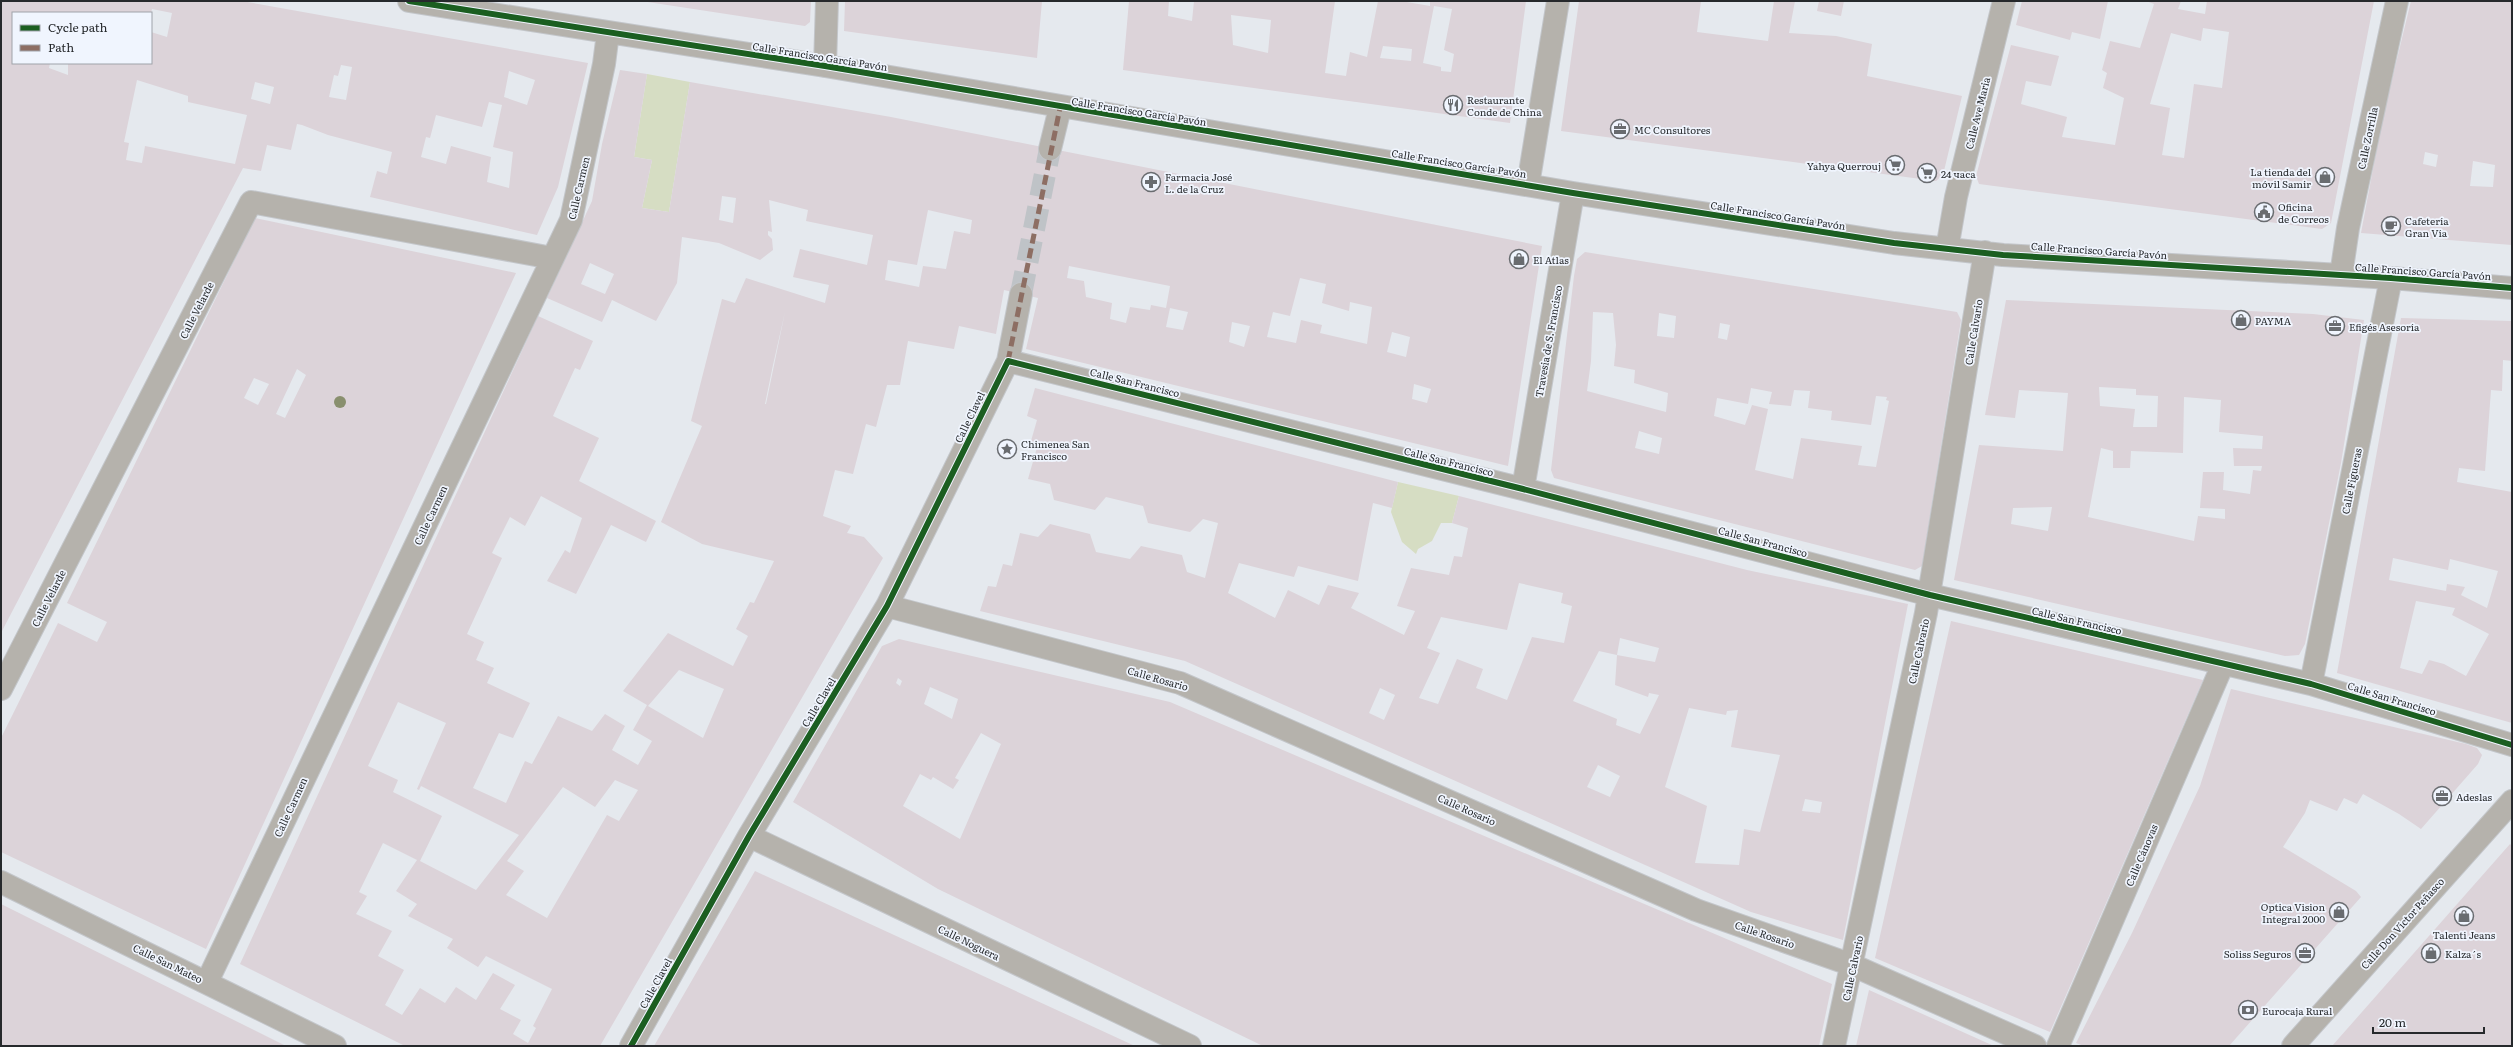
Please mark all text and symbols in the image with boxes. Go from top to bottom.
legend [12,12,152,64]
text: Cycle path [48,18,108,36]
text: Path [48,38,74,56]
street label: Calle Francisco García Pavón [751,38,889,74]
street label: Calle Ave Maria [1961,75,1993,151]
place label: Restaurante Conde de China [1467,92,1542,119]
street label: Calle Francisco García Pavón [1070,93,1208,129]
restaurant icon: Restaurante Conde de China [1442,94,1464,116]
street label: Calle Zorrilla [2353,105,2381,171]
office icon: MC Consultores [1609,118,1631,140]
place label: MC Consultores [1634,122,1711,137]
street label: Calle Francisco García Pavón [1390,145,1528,181]
supermarket icon: Yahya Querrouj [1884,154,1906,176]
street label: Calle Carmen [563,155,593,221]
place label: Yahya Querrouj [1807,158,1881,173]
supermarket icon: 24 часа [1916,162,1938,184]
place label: La tienda del móvil Samir [2250,164,2312,191]
place label: 24 часа [1941,166,1976,181]
shop icon: La tienda del móvil Samir [2314,166,2336,188]
place label: Farmacia José L. de la Cruz [1165,169,1232,196]
pharmacy icon: Farmacia José L. de la Cruz [1140,171,1162,193]
street label: Calle Francisco García Pavón [1709,197,1847,233]
place label: Oficina de Correos [2278,199,2329,226]
public building icon: Oficina de Correos [2253,201,2275,223]
place label: Cafetería Gran Vía [2405,213,2449,240]
cafe icon: Cafetería Gran Vía [2380,215,2402,237]
street label: Calle Francisco García Pavón [2030,238,2168,262]
shop icon: El Atlas [1508,248,1530,270]
place label: El Atlas [1533,252,1569,267]
street label: Calle Francisco García Pavón [2354,259,2492,283]
street label: Calle Velarde [175,279,217,341]
street label: Travesia de S. Francisco [1531,284,1565,398]
street label: Calle Calvario [1960,298,1986,366]
shop icon: PAYMA [2230,309,2252,331]
place label: PAYMA [2255,313,2292,328]
office icon: Efigés Asesoría [2324,315,2346,337]
place label: Efigés Asesoría [2349,319,2420,334]
street label: Calle San Francisco [1089,364,1182,400]
street label: Calle Clavel [950,388,988,445]
place label: Chimenea San Francisco [1021,436,1090,463]
place icon: Chimenea San Francisco [996,438,1018,460]
street label: Calle San Francisco [1403,443,1496,479]
street label: Calle Figueras [2337,446,2365,515]
street label: Calle Carmen [410,482,451,547]
street label: Calle San Francisco [1717,522,1810,560]
street label: Calle Velarde [27,567,69,629]
street label: Calle San Francisco [2030,602,2124,638]
street label: Calle Calvario [1904,617,1932,685]
street label: Calle Rosario [1126,662,1190,694]
street label: Calle Clavel [797,674,839,730]
street label: Calle San Francisco [2346,677,2438,719]
street label: Calle Carmen [270,774,311,839]
office icon: Adeslas [2431,785,2453,807]
street label: Calle Rosario [1435,789,1499,829]
place label: Adeslas [2456,789,2493,804]
street label: Calle Cánovas [2121,821,2161,888]
street label: Calle Don Víctor Peñasco [2357,874,2447,972]
place label: Optica Vision Integral 2000 [2261,899,2325,926]
shop icon: Optica Vision Integral 2000 [2328,901,2350,923]
shop icon: Talenti Jeans [2453,905,2475,927]
street label: Calle Rosario [1733,917,1797,951]
street label: Calle Noguera [936,921,1003,964]
place label: Talenti Jeans [2433,927,2496,942]
street label: Calle Calvario [1838,934,1866,1002]
street label: Calle San Mateo [131,940,205,986]
office icon: Soliss Seguros [2294,942,2316,964]
shop icon: Kalza´s [2420,942,2442,964]
place label: Soliss Seguros [2224,946,2291,961]
place label: Kalza´s [2445,946,2481,961]
street label: Calle Clavel [635,955,675,1011]
bank icon: Eurocaja Rural [2237,999,2259,1021]
place label: Eurocaja Rural [2262,1003,2333,1018]
scale bar [2373,1009,2484,1035]
text: 20 m [2379,1013,2406,1031]

